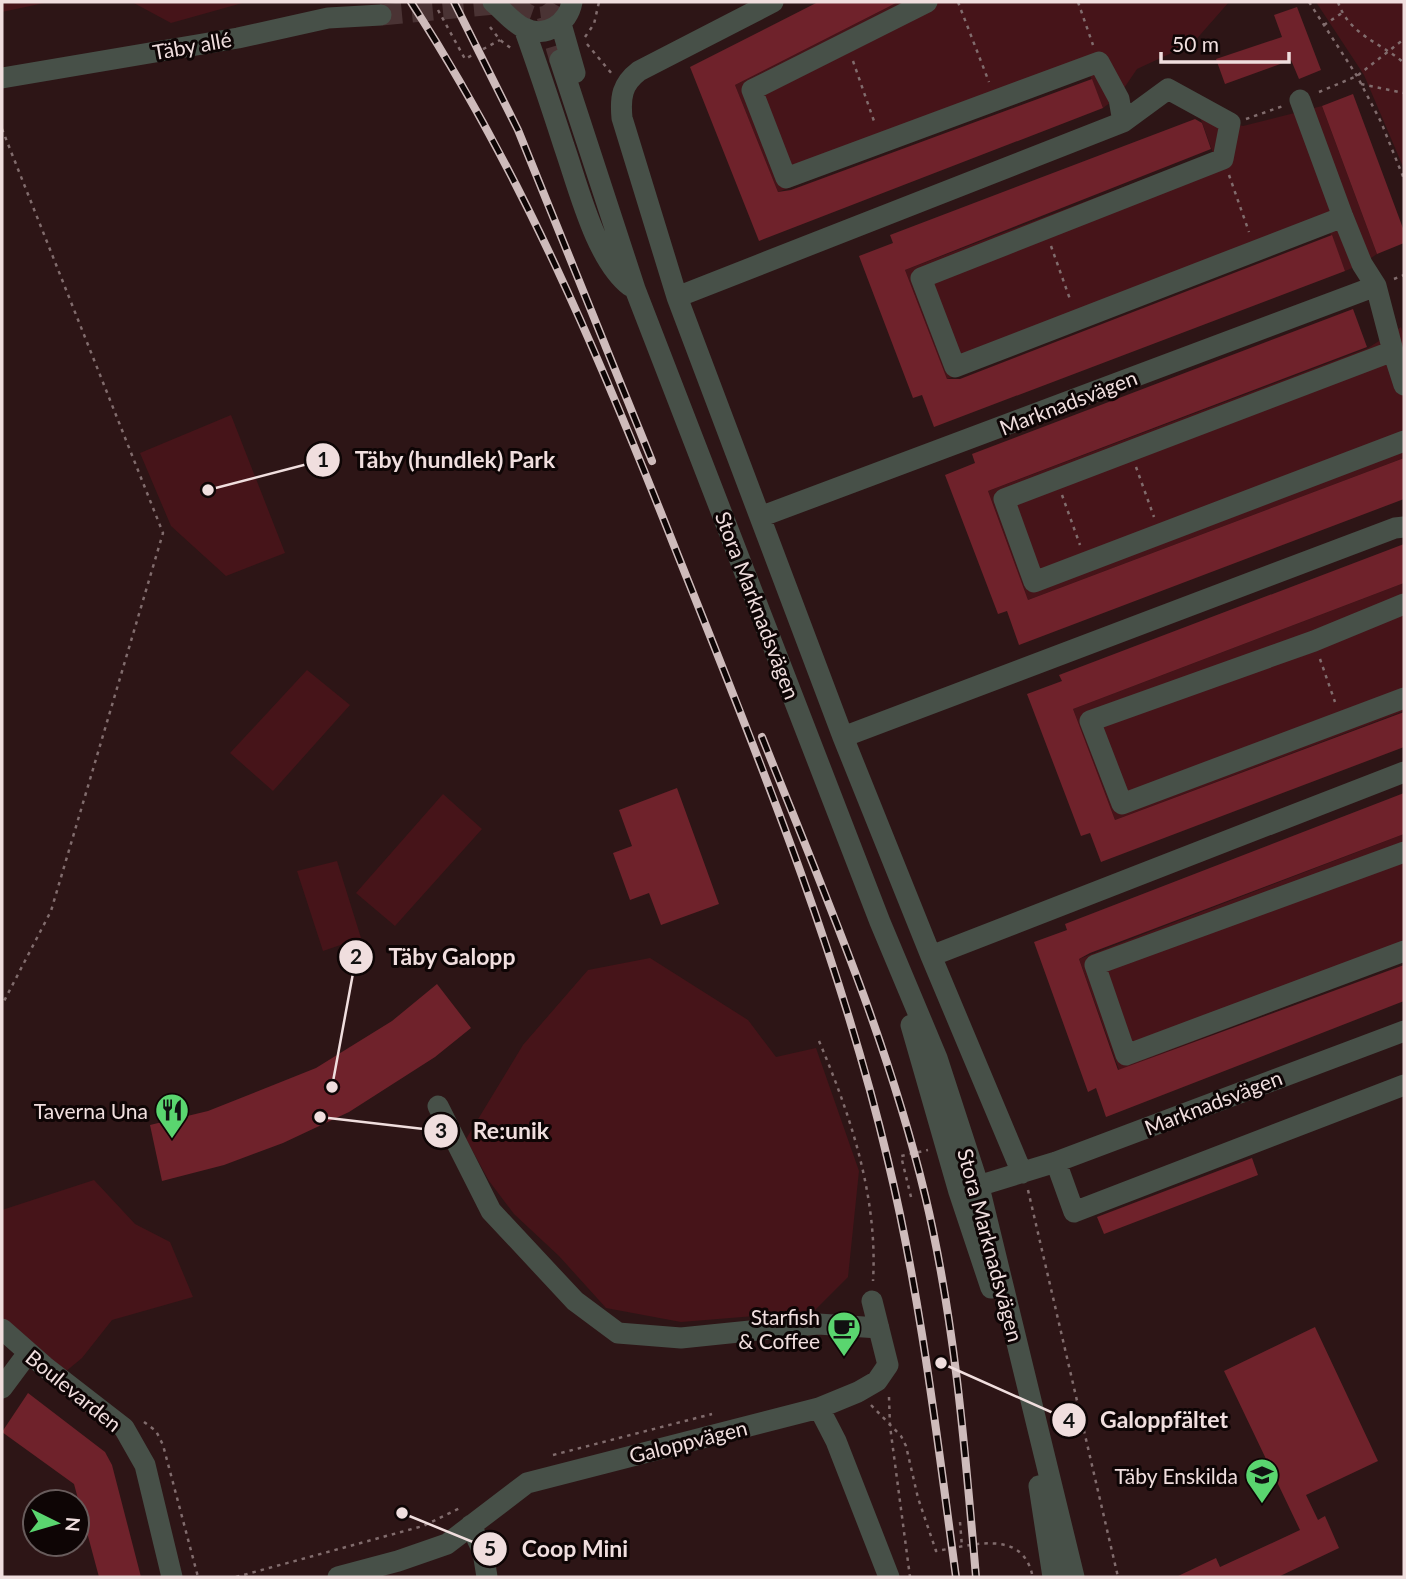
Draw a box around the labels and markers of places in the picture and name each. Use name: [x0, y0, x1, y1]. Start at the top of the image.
callout: Täby (hundlek) Park: [305, 438, 569, 482]
callout: Täby Galopp: [339, 935, 529, 979]
restaurant icon: Taverna Una: [153, 1091, 191, 1140]
place label: Taverna Una: [34, 1098, 148, 1123]
callout: Re:unik: [424, 1109, 563, 1153]
place label: Starfish & Coffee: [738, 1304, 820, 1353]
cafe icon: Starfish & Coffee: [825, 1309, 863, 1358]
callout: Galoppfältet: [1052, 1398, 1242, 1442]
school or university icon: Täby Enskilda: [1243, 1456, 1281, 1505]
place label: Täby Enskilda: [1114, 1463, 1238, 1488]
callout: Coop Mini: [473, 1527, 642, 1571]

